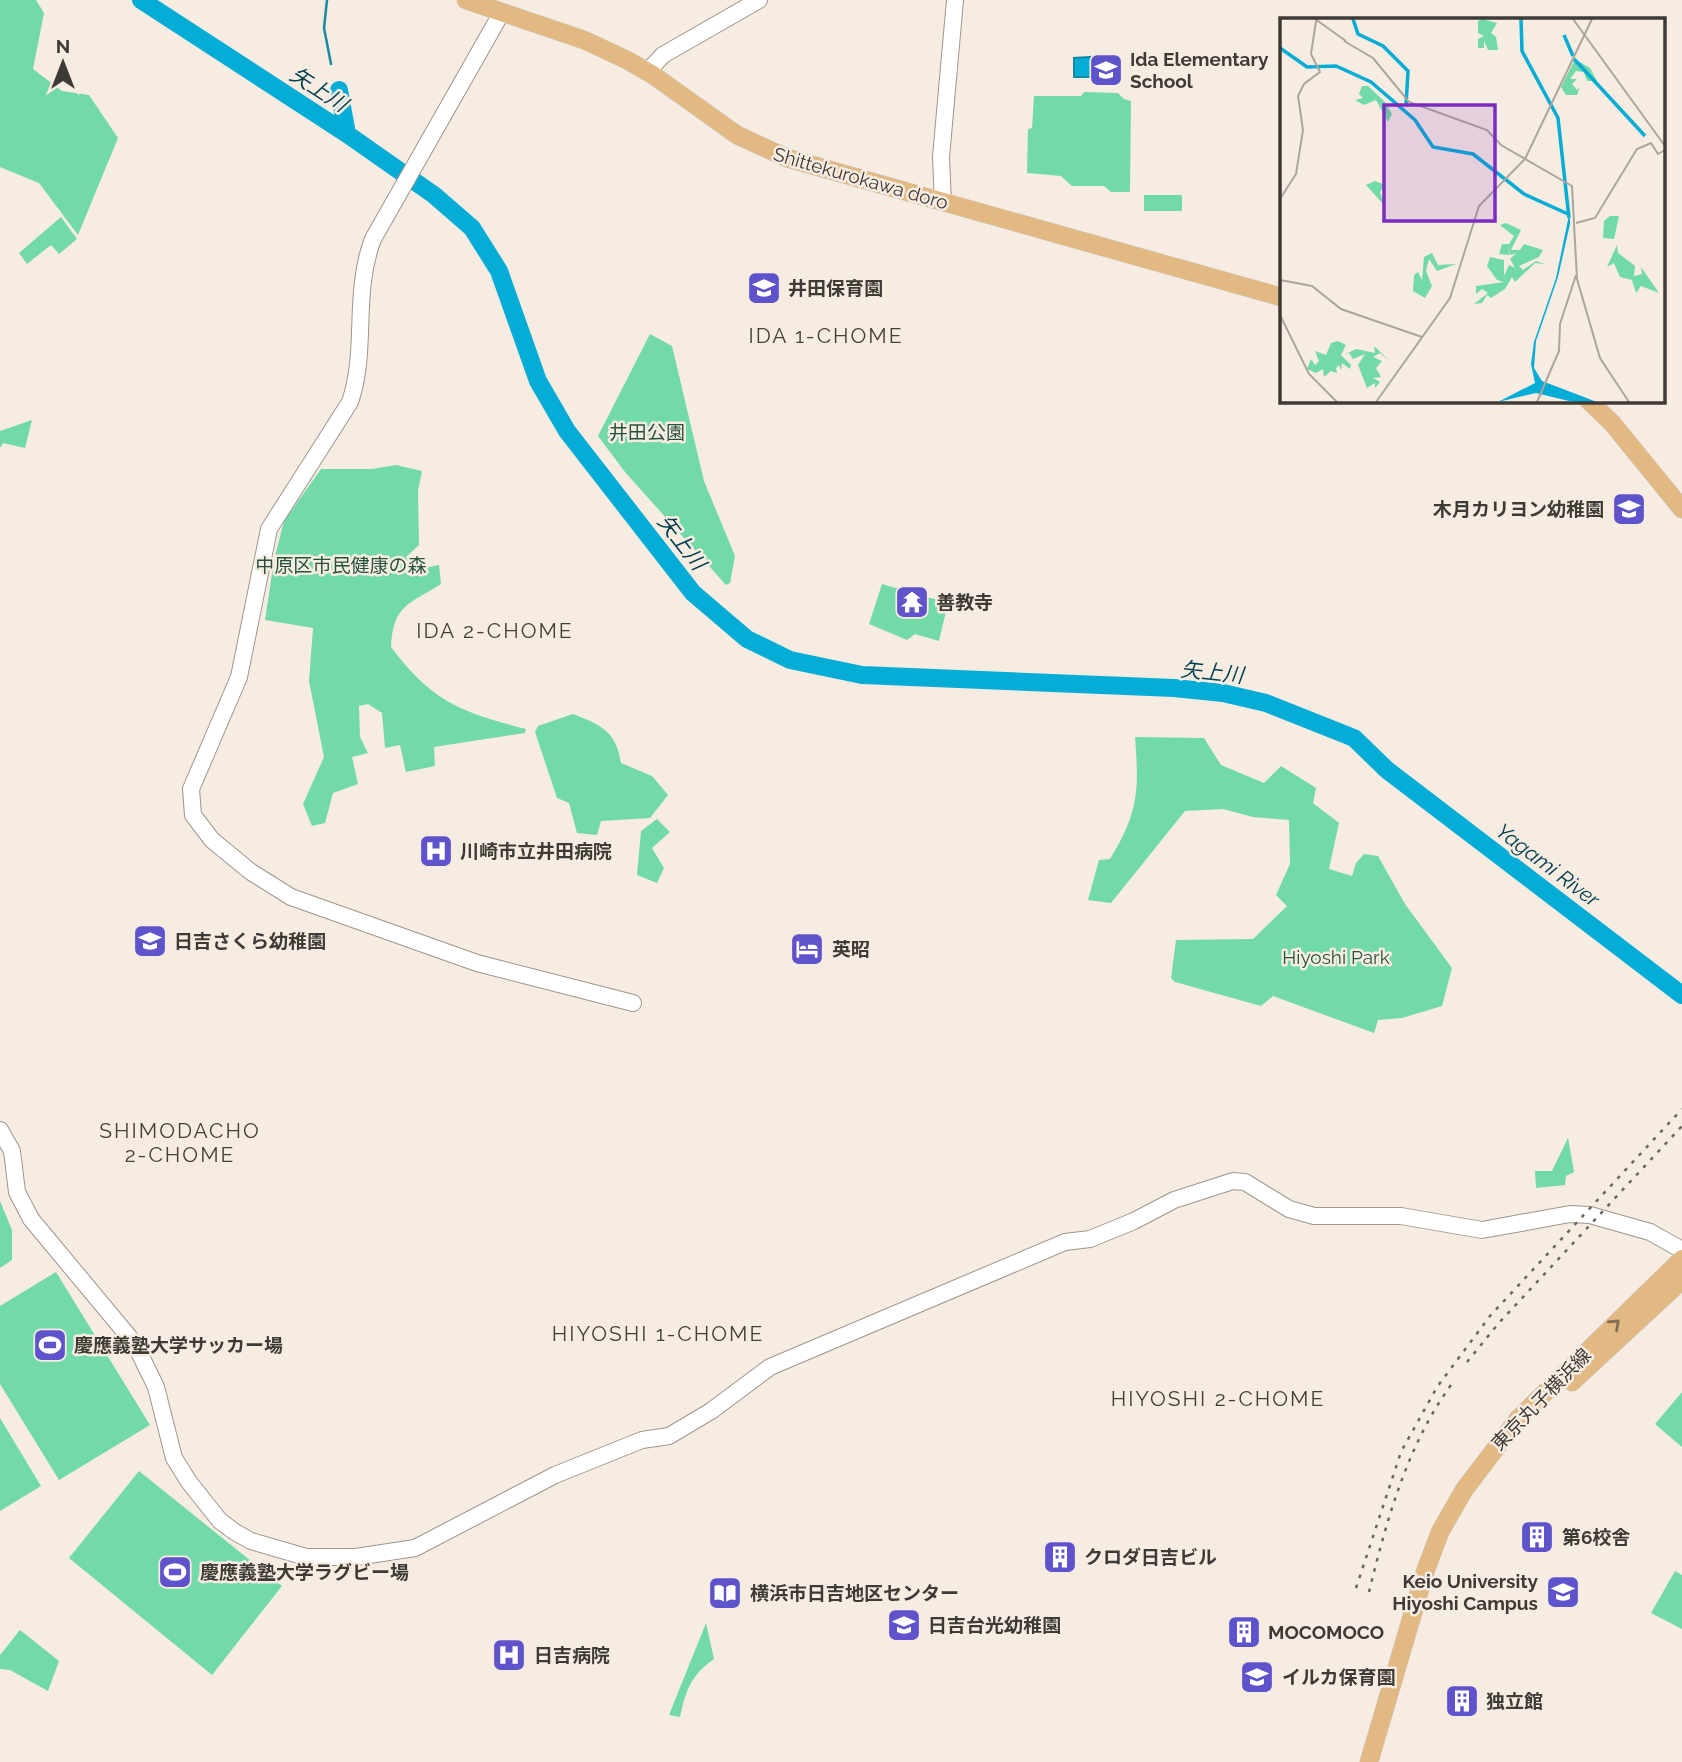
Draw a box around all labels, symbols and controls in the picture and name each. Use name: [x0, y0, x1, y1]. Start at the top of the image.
inset map: [1280, 18, 1664, 402]
north arrow: [28, 28, 98, 98]
text: N: [56, 35, 70, 57]
place label: Ida Elementary School: [1130, 48, 1269, 92]
school or university icon: Ida Elementary School: [1087, 51, 1125, 89]
water label: 矢上川: [286, 61, 354, 118]
street label: Shittekurokawa doro: [771, 143, 951, 213]
school or university icon: 井田保育園: [745, 269, 783, 307]
place label: 井田保育園: [788, 277, 883, 299]
district label: IDA 1-CHOME: [748, 323, 904, 348]
park label: 井田公園: [609, 421, 685, 443]
school or university icon: 木月カリヨン幼稚園: [1610, 490, 1648, 528]
place label: 木月カリヨン幼稚園: [1433, 498, 1604, 520]
water label: 矢上川: [653, 509, 712, 576]
park label: 中原区市民健康の森: [255, 554, 427, 576]
temple icon: 善教寺: [893, 583, 931, 621]
place label: 善教寺: [936, 591, 993, 613]
district label: IDA 2-CHOME: [416, 618, 574, 643]
water label: 矢上川: [1179, 656, 1247, 688]
water label: Yagami River: [1491, 818, 1605, 912]
hospital icon: 川崎市立井田病院: [417, 832, 455, 870]
place label: 川崎市立井田病院: [460, 840, 612, 862]
school or university icon: 日吉さくら幼稚園: [131, 922, 169, 960]
place label: 日吉さくら幼稚園: [174, 930, 326, 952]
hotel icon: 英昭: [788, 930, 826, 968]
place label: 英昭: [832, 938, 870, 960]
park label: Hiyoshi Park: [1282, 946, 1390, 968]
district label: SHIMODACHO 2-CHOME: [99, 1118, 261, 1167]
one-way arrow: [1606, 1320, 1619, 1332]
district label: HIYOSHI 1-CHOME: [552, 1321, 764, 1346]
sports icon: 慶應義塾大学サッカー場: [31, 1326, 69, 1364]
place label: 慶應義塾大学サッカー場: [74, 1334, 283, 1356]
street label: 東京丸子横浜線: [1487, 1344, 1595, 1454]
district label: HIYOSHI 2-CHOME: [1111, 1386, 1325, 1411]
building icon: 第6校舎: [1518, 1518, 1556, 1556]
place label: 第6校舎: [1562, 1526, 1631, 1548]
building icon: クロダ日吉ビル: [1041, 1538, 1079, 1576]
place label: クロダ日吉ビル: [1084, 1546, 1217, 1568]
sports icon: 慶應義塾大学ラグビー場: [156, 1553, 194, 1591]
place label: 慶應義塾大学ラグビー場: [200, 1561, 409, 1583]
place label: Keio University Hiyoshi Campus: [1392, 1570, 1539, 1614]
school or university icon: Keio University Hiyoshi Campus: [1544, 1573, 1582, 1611]
library icon: 横浜市日吉地区センター: [706, 1574, 744, 1612]
place label: 横浜市日吉地区センター: [750, 1582, 959, 1604]
school or university icon: 日吉台光幼稚園: [885, 1606, 923, 1644]
building icon: MOCOMOCO: [1225, 1613, 1263, 1651]
place label: 日吉台光幼稚園: [928, 1614, 1061, 1636]
place label: MOCOMOCO: [1268, 1621, 1384, 1643]
hospital icon: 日吉病院: [490, 1636, 528, 1674]
place label: 日吉病院: [534, 1644, 610, 1666]
school or university icon: イルカ保育園: [1238, 1658, 1276, 1696]
place label: イルカ保育園: [1282, 1666, 1395, 1688]
building icon: 独立館: [1443, 1682, 1481, 1720]
place label: 独立館: [1486, 1690, 1543, 1712]

